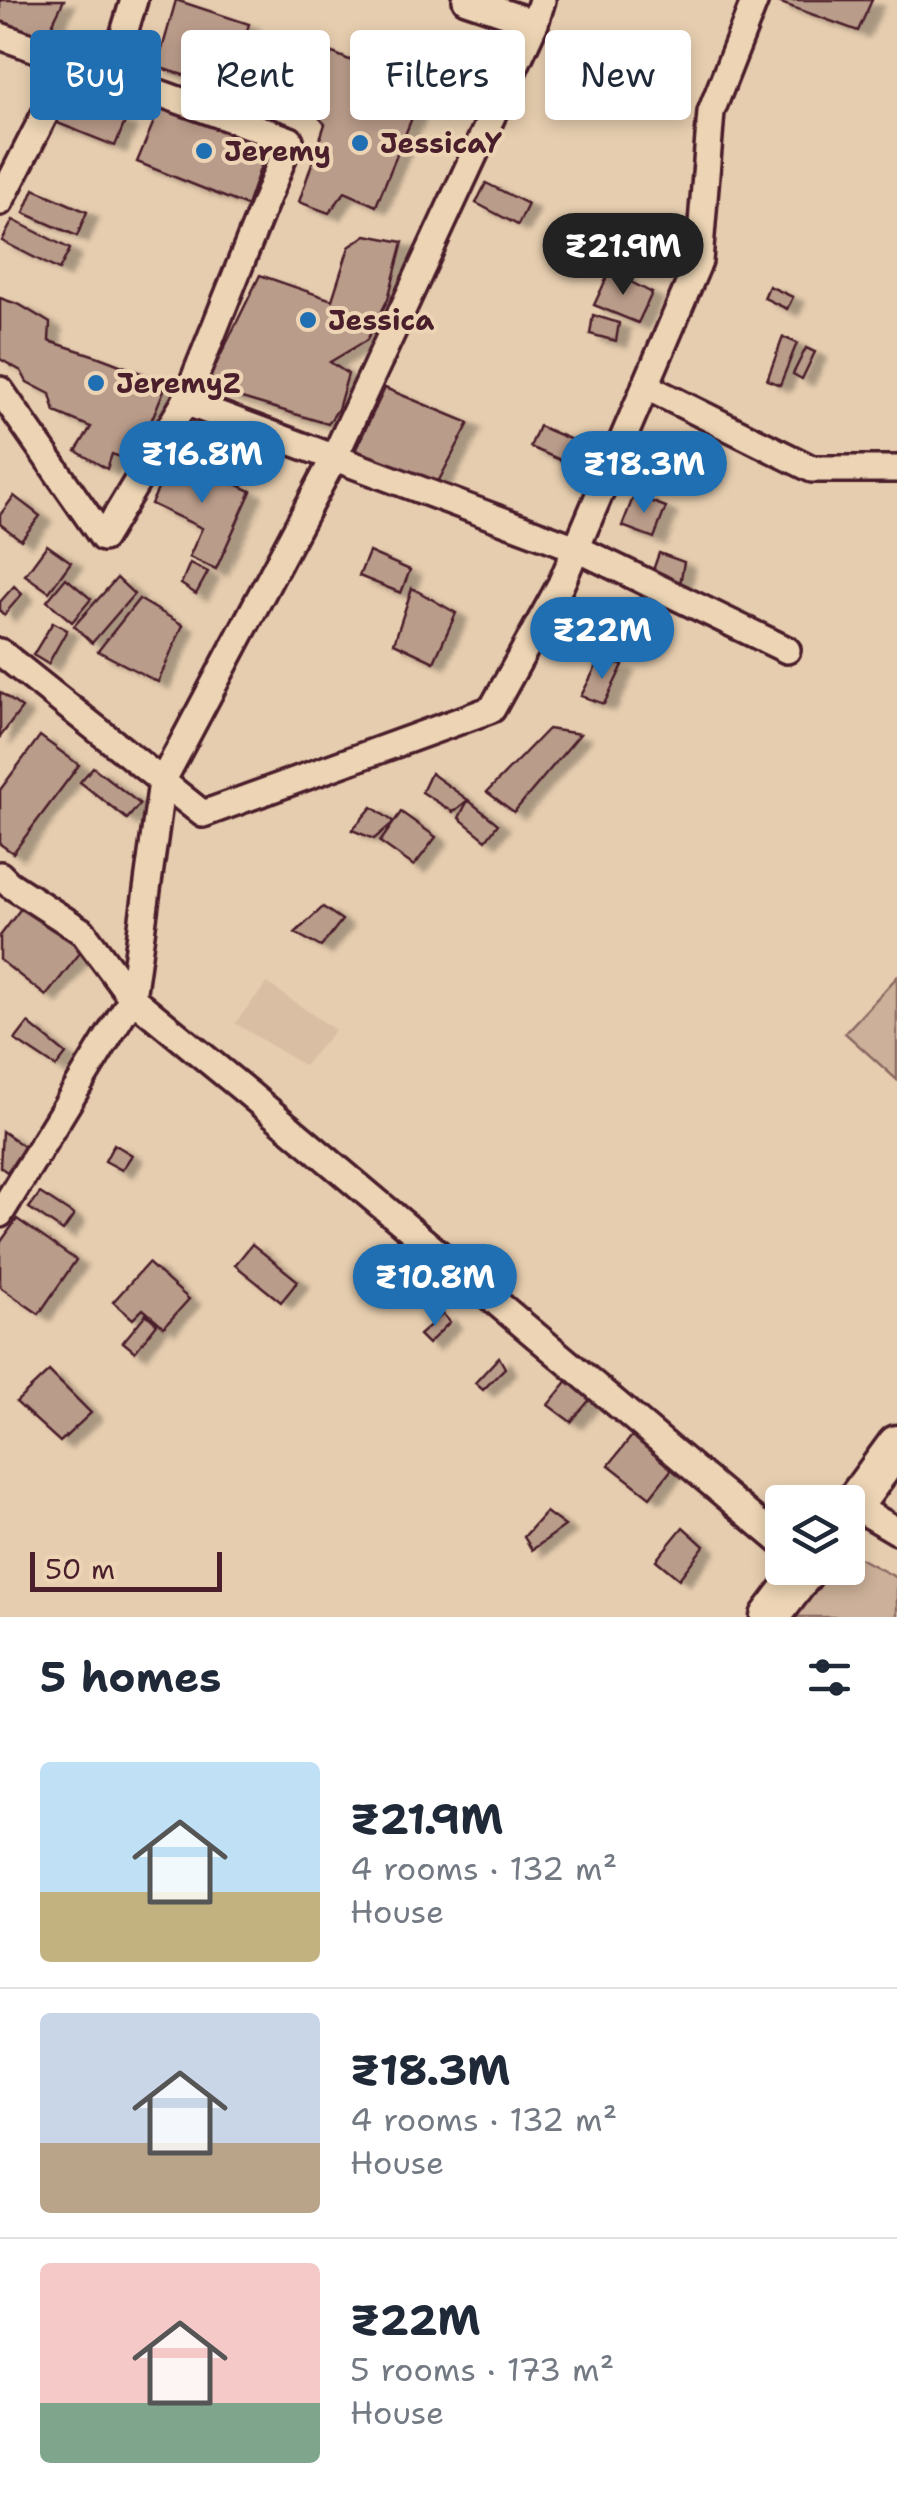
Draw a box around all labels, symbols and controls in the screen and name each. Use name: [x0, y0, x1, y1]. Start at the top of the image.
chip: Buy: [30, 30, 161, 120]
chip: Rent: [181, 30, 330, 120]
chip: Filters: [350, 30, 525, 120]
chip: New: [545, 30, 691, 120]
place label: JessicaY: [380, 124, 502, 162]
place label: Jeremy: [224, 132, 331, 170]
marker: JessicaY: [349, 132, 371, 154]
marker: Jeremy: [193, 140, 215, 162]
pin: ₹21.9M: [542, 213, 704, 298]
text: ₹21.9M: [565, 224, 681, 267]
place label: Jessica: [328, 301, 434, 339]
marker: Jessica: [297, 309, 319, 331]
place label: JeremyZ: [116, 364, 241, 402]
marker: JeremyZ: [85, 372, 107, 394]
pin: ₹16.8M: [121, 421, 283, 506]
pin: ₹18.3M: [563, 431, 725, 516]
text: ₹16.8M: [141, 432, 263, 475]
text: ₹18.3M: [583, 442, 705, 485]
pin: ₹22M: [543, 597, 661, 682]
text: ₹22M: [552, 608, 652, 651]
pin: ₹10.8M: [354, 1244, 516, 1329]
text: ₹10.8M: [375, 1255, 495, 1298]
map controls: [765, 1485, 865, 1585]
button: layers: [765, 1485, 865, 1585]
scale bar: [30, 1547, 222, 1592]
text: 50 m: [45, 1550, 115, 1588]
text: 5 homes: [40, 1649, 221, 1705]
icon: filters: [802, 1650, 857, 1705]
text: ₹21.9M: [350, 1791, 503, 1847]
icon: home: [120, 1802, 240, 1922]
text: 4 rooms · 132 m²: [350, 1847, 617, 1890]
text: House: [350, 1890, 444, 1933]
text: ₹18.3M: [350, 2042, 510, 2098]
icon: home: [120, 2053, 240, 2173]
text: 4 rooms · 132 m²: [350, 2098, 617, 2141]
text: House: [350, 2141, 444, 2184]
text: ₹22M: [350, 2292, 481, 2348]
icon: home: [120, 2303, 240, 2423]
text: 5 rooms · 173 m²: [350, 2348, 614, 2391]
text: House: [350, 2391, 444, 2434]

